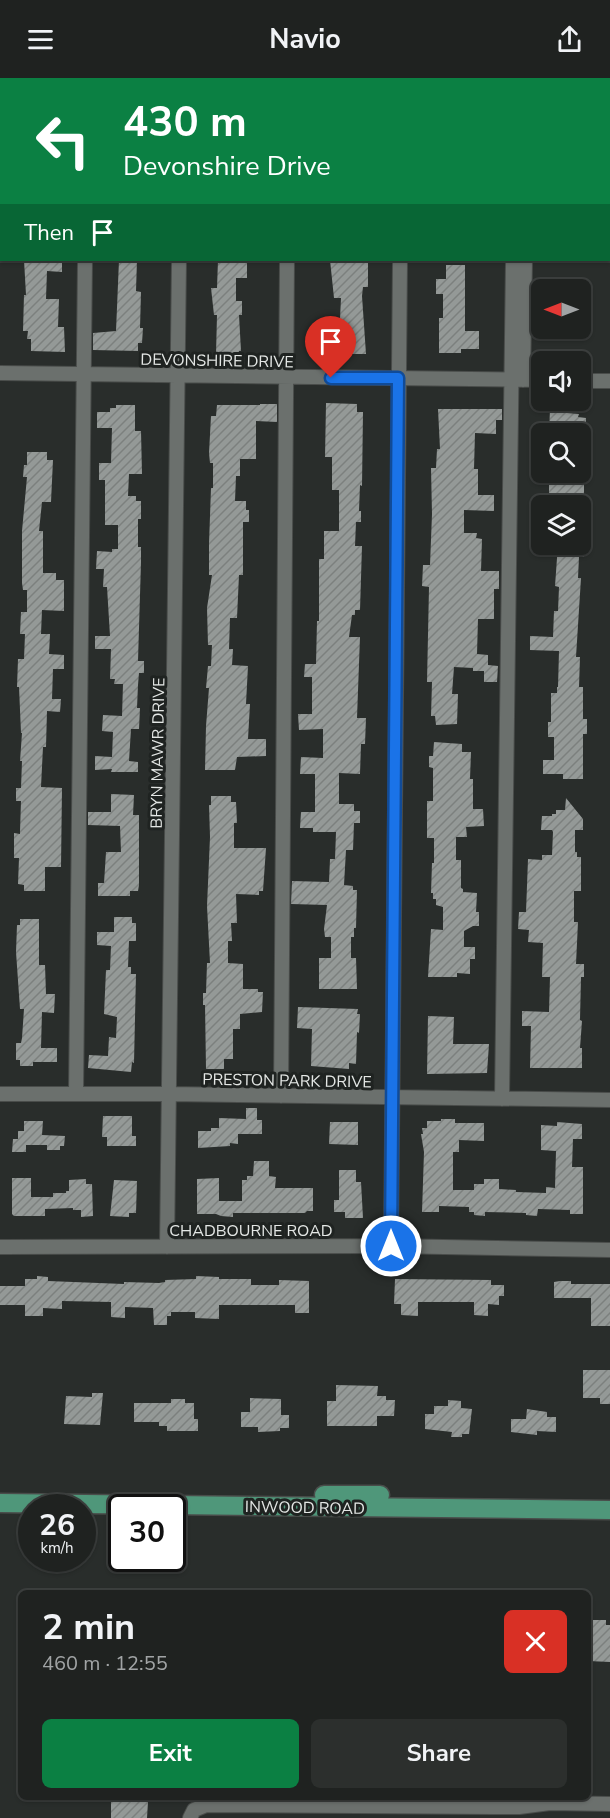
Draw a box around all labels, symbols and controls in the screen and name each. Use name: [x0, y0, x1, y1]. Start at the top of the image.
text: Navio: [269, 21, 341, 58]
icon: menu: [24, 23, 57, 56]
icon: share: [553, 23, 586, 56]
text: 430 m: [123, 94, 247, 151]
icon: left: [24, 102, 102, 180]
text: Devonshire Drive: [123, 148, 331, 185]
icon: arrive: [86, 216, 119, 249]
text: Then: [24, 218, 74, 248]
north arrow: [531, 279, 591, 339]
map controls: [531, 279, 591, 555]
pin: [305, 316, 356, 378]
icon: arrive: [314, 325, 347, 358]
street label: DEVONSHIRE DRIVE: [140, 349, 294, 373]
button: sound: [531, 351, 591, 411]
button: search: [531, 423, 591, 483]
button: layers: [531, 495, 591, 555]
street label: BRYN MAWR DRIVE: [146, 677, 170, 829]
street label: PRESTON PARK DRIVE: [202, 1069, 372, 1093]
position arrow: [359, 1214, 423, 1278]
street label: CHADBOURNE ROAD: [169, 1220, 333, 1242]
speed limit sign: 30: [108, 1494, 186, 1572]
street label: INWOOD ROAD: [245, 1496, 365, 1520]
text: 26: [39, 1505, 75, 1546]
text: km/h: [40, 1538, 74, 1558]
text: 2 min: [42, 1603, 135, 1652]
button: close: [504, 1610, 567, 1673]
text: 460 m · 12:55: [42, 1650, 168, 1677]
button: Exit: [42, 1719, 299, 1788]
button: Share: [311, 1719, 567, 1788]

